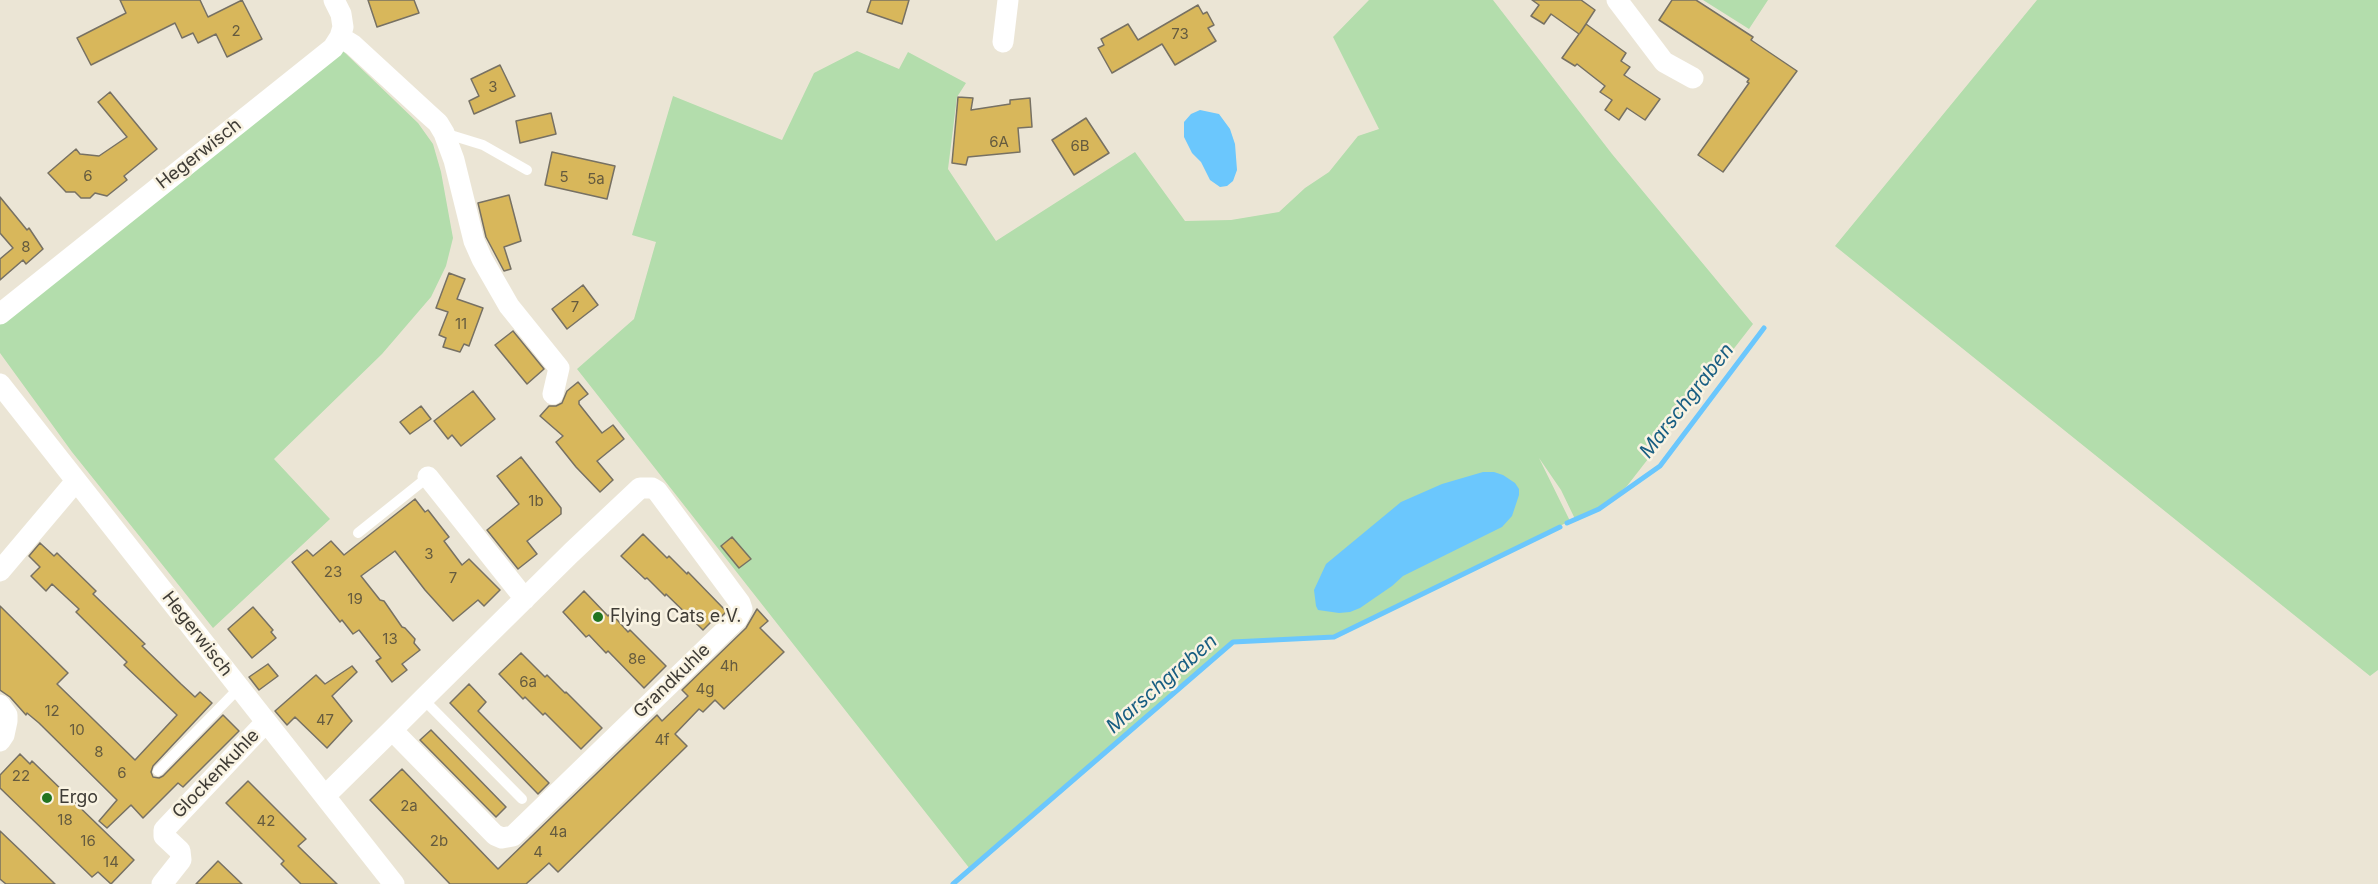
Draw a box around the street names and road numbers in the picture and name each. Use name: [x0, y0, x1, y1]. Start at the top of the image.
street label: Hegerwisch: [152, 114, 246, 194]
street label: Hegerwisch: [157, 587, 237, 681]
street label: Grandkuhle: [629, 639, 715, 723]
street label: Glockenkuhle: [168, 725, 264, 823]

